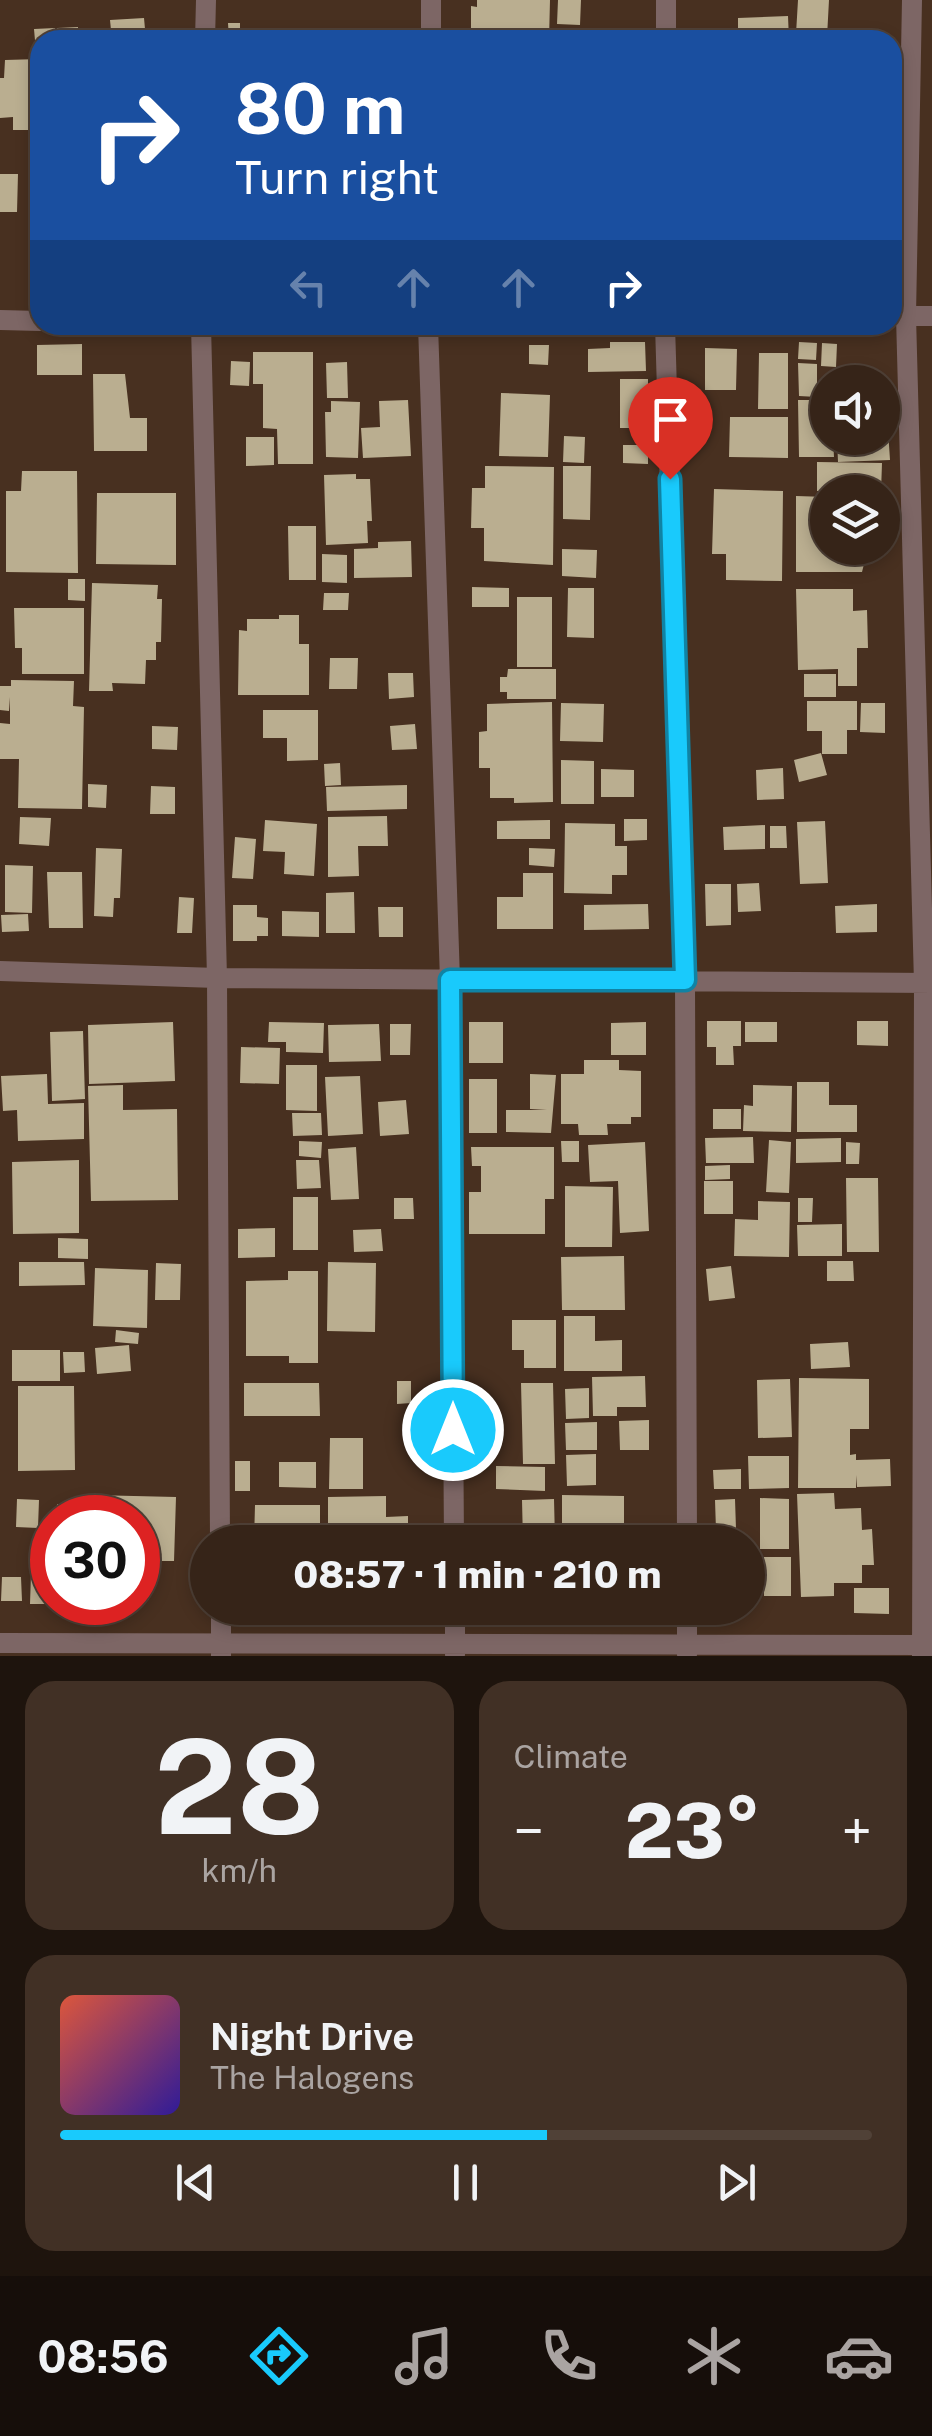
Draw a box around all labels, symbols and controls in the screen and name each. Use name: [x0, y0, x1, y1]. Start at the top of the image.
text: 80 m: [235, 67, 405, 150]
icon: right: [70, 70, 200, 200]
text: Turn right: [235, 151, 439, 204]
icon: left: [281, 260, 336, 315]
icon: ahead: [386, 260, 441, 315]
icon: ahead: [491, 260, 546, 315]
icon: right: [596, 260, 651, 315]
map controls: [810, 365, 900, 565]
button: sound: [810, 365, 900, 455]
pin: [628, 377, 713, 480]
icon: arrive: [643, 392, 698, 447]
button: layers: [810, 475, 900, 565]
position arrow: [401, 1378, 505, 1482]
speed limit sign: 30: [30, 1495, 160, 1625]
text: 08:57 · 1 min · 210 m: [293, 1552, 662, 1597]
text: 28: [154, 1711, 324, 1863]
text: Climate: [514, 1738, 628, 1775]
text: 23°: [625, 1787, 761, 1875]
text: −: [514, 1799, 544, 1863]
text: +: [842, 1799, 872, 1863]
text: km/h: [202, 1852, 277, 1889]
text: Night Drive: [210, 2014, 414, 2059]
text: The Halogens: [210, 2059, 414, 2096]
icon: previous: [168, 2155, 223, 2210]
icon: pause: [438, 2155, 493, 2210]
icon: next: [709, 2155, 764, 2210]
icon: directions: [244, 2321, 314, 2391]
icon: music: [389, 2321, 459, 2391]
icon: phone: [534, 2321, 604, 2391]
icon: climate: [679, 2321, 749, 2391]
icon: car: [824, 2321, 894, 2391]
text: 08:56: [38, 2330, 169, 2383]

